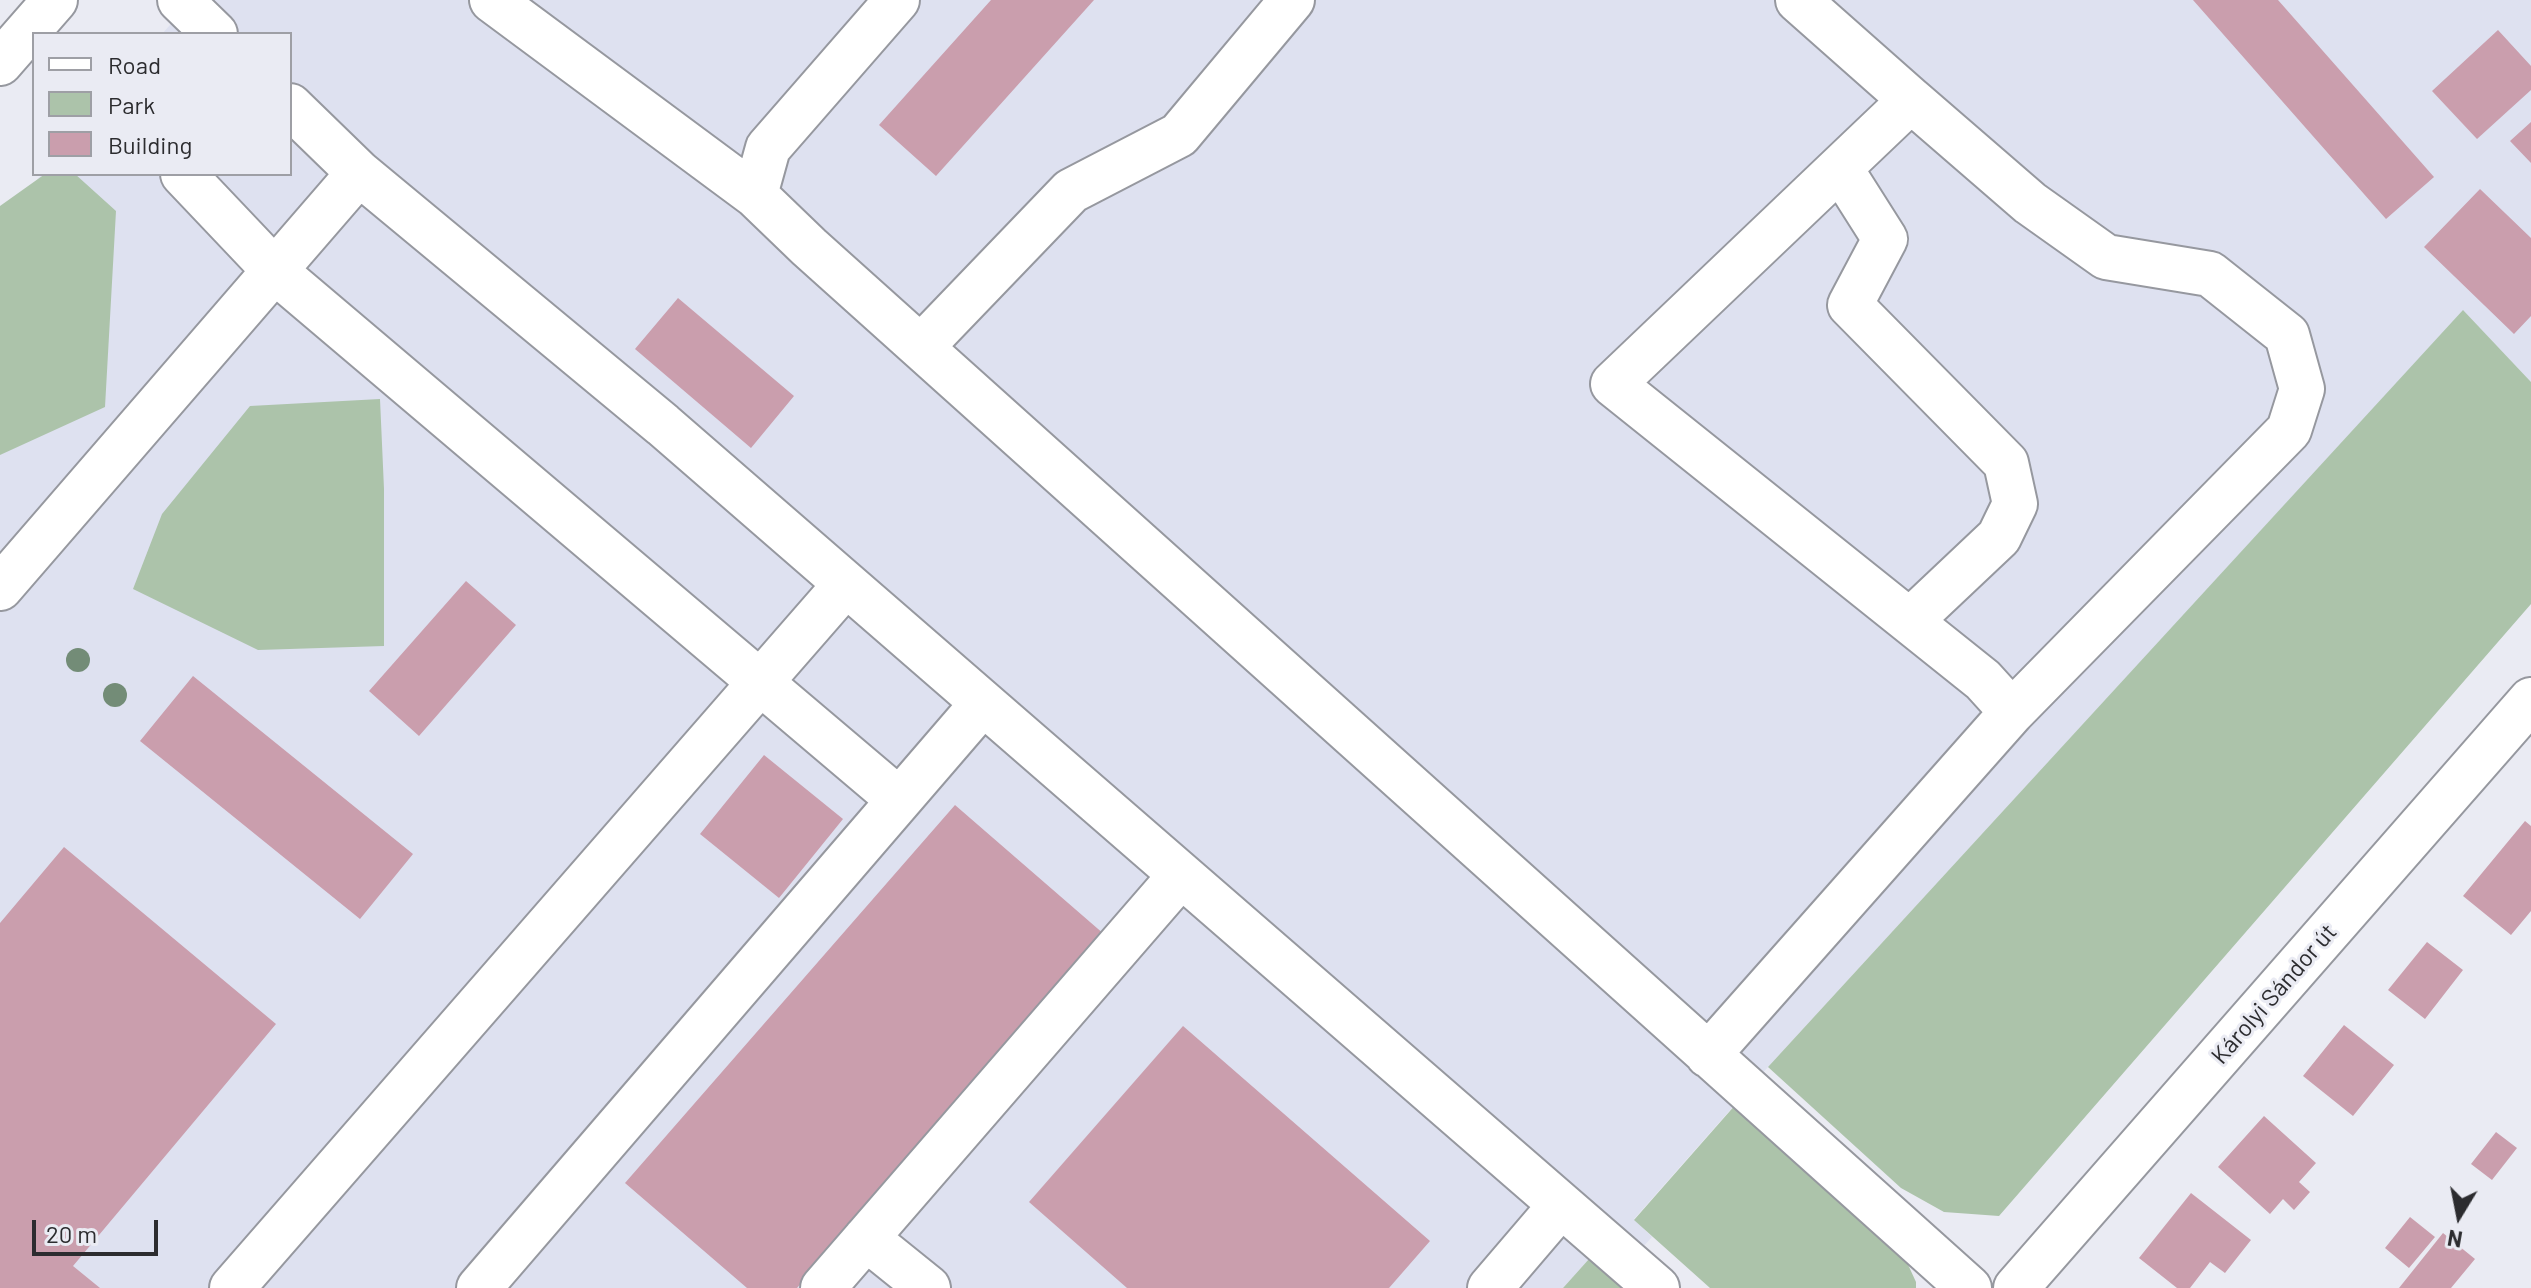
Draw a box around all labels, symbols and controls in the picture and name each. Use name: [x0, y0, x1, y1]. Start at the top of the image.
legend: [32, 32, 292, 176]
text: Road: [108, 50, 161, 79]
text: Park: [108, 90, 155, 119]
text: Building: [108, 130, 192, 159]
street label: Károlyi Sándor út: [2205, 918, 2343, 1070]
north arrow: [2419, 1176, 2499, 1256]
scale bar: [36, 1204, 162, 1254]
text: 20 m: [46, 1219, 97, 1248]
text: N: [2445, 1226, 2464, 1254]

